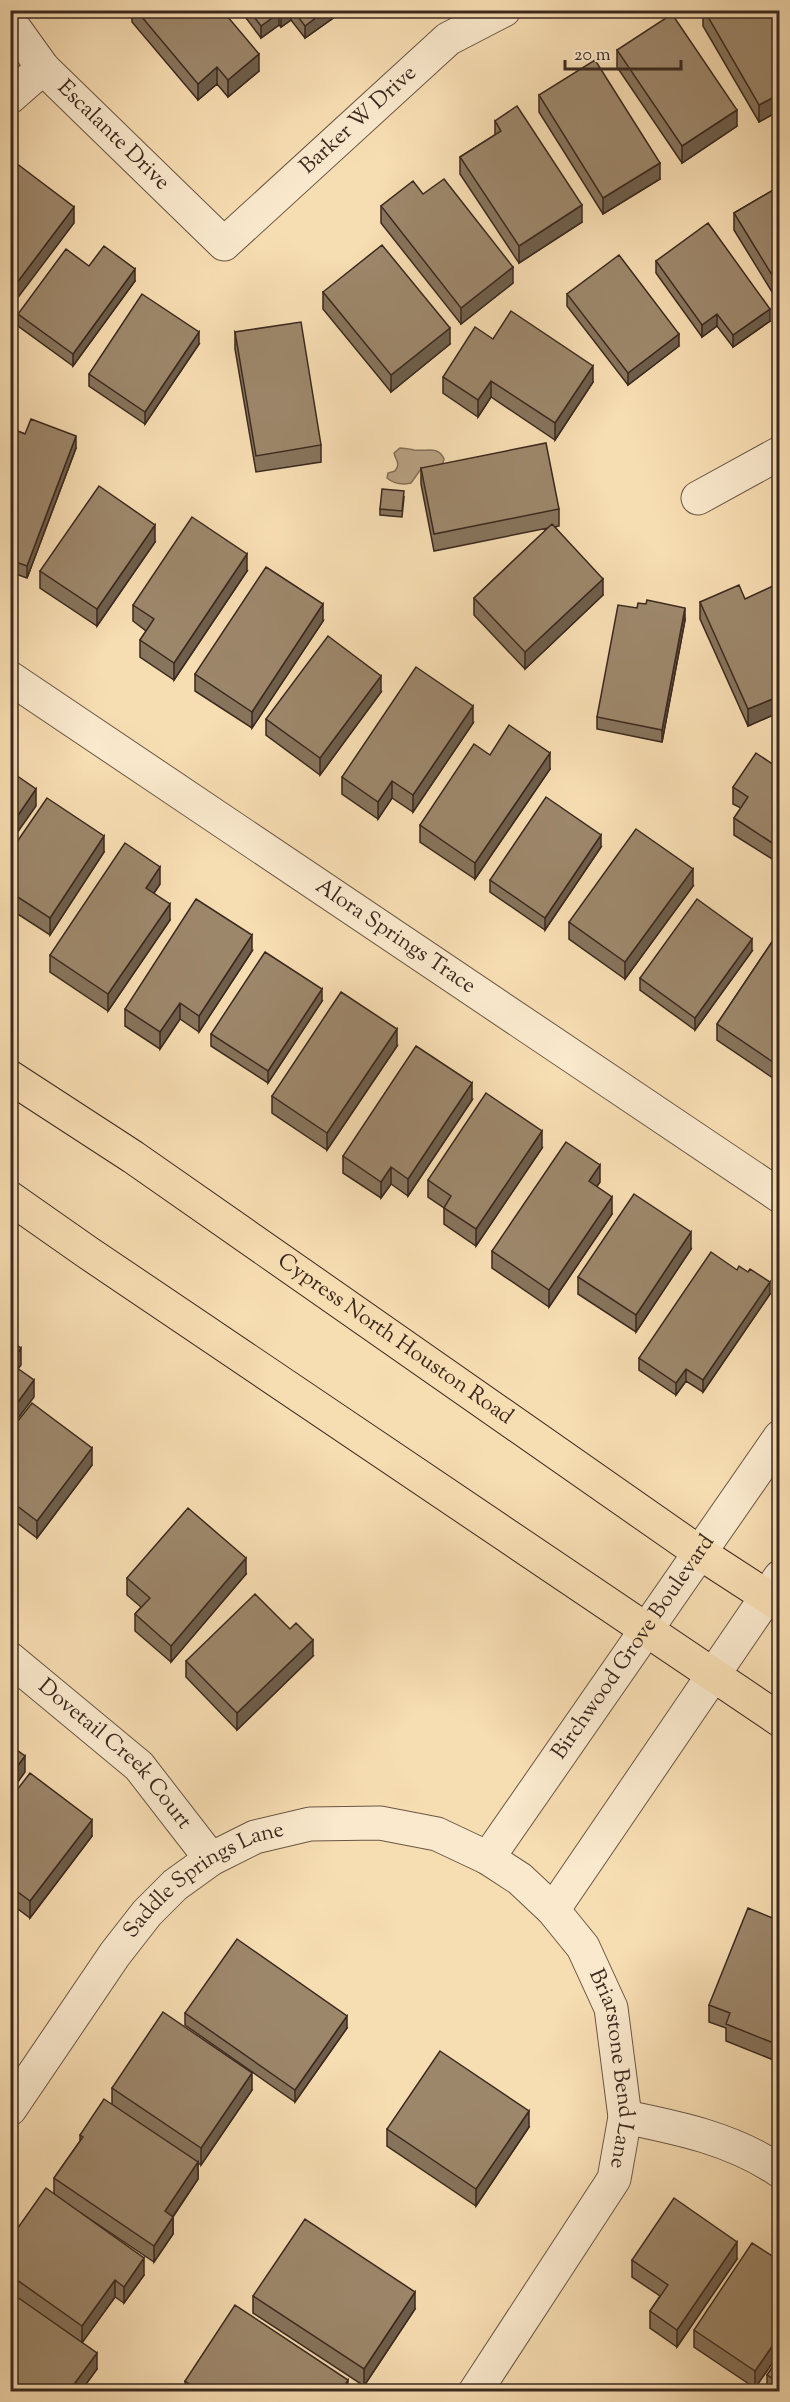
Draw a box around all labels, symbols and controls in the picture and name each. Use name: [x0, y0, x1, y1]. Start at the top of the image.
scale bar: [565, 33, 680, 71]
text: 20 m: [574, 43, 611, 69]
street label: Barker W Drive: [293, 58, 425, 183]
street label: Escalante Drive: [49, 73, 177, 198]
street label: Alora Springs Trace: [308, 871, 482, 1003]
street label: Cypress North Houston Road: [270, 1246, 519, 1434]
street label: Birchwood Grove Boulevard: [544, 1528, 723, 1767]
street label: Dovetail Creek Court: [30, 1672, 199, 1837]
street label: Saddle Springs Lane: [116, 1815, 287, 1946]
street label: Briarstone Bend Lane: [579, 1964, 641, 2171]

